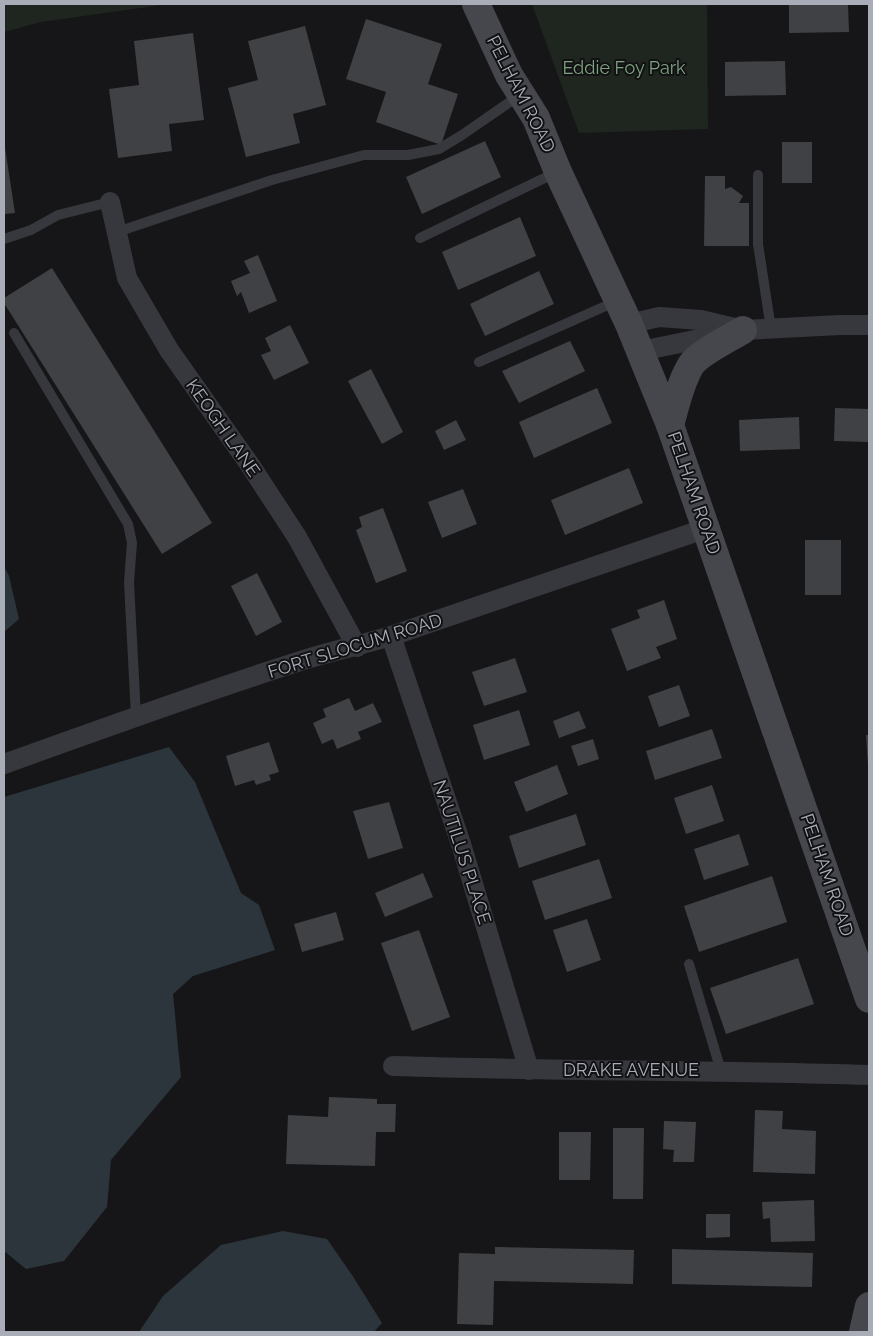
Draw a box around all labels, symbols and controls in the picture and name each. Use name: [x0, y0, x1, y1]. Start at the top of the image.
street label: PELHAM ROAD: [483, 32, 560, 156]
park label: Eddie Foy Park: [562, 57, 686, 78]
street label: KEOGH LANE: [182, 375, 265, 480]
street label: PELHAM ROAD: [664, 429, 725, 557]
street label: FORT SLOCUM ROAD: [265, 609, 445, 682]
street label: NAUTILUS PLACE: [429, 777, 496, 927]
street label: PELHAM ROAD: [797, 811, 858, 939]
street label: DRAKE AVENUE: [563, 1059, 699, 1080]

